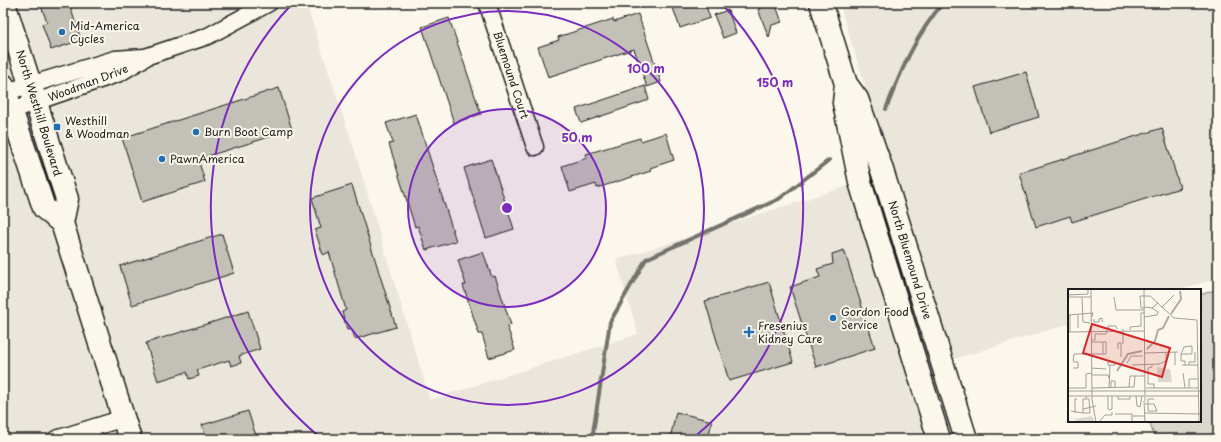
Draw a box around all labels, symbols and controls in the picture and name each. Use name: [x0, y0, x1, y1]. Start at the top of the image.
place label: Mid-America Cycles: [70, 17, 140, 47]
marker: Mid-America Cycles: [57, 27, 67, 37]
street label: Bluemound Court: [489, 29, 534, 122]
street label: North Westhill Boulevard: [12, 48, 67, 178]
street label: Woodman Drive: [45, 59, 130, 106]
text: 100 m: [627, 59, 665, 77]
text: 150 m: [757, 73, 793, 91]
place label: Westhill & Woodman: [65, 112, 129, 142]
marker: Westhill & Woodman: [52, 122, 62, 132]
place label: Burn Boot Camp: [204, 123, 293, 140]
marker: Burn Boot Camp: [191, 127, 201, 137]
text: 50 m: [561, 128, 593, 146]
place label: PawnAmerica: [170, 150, 245, 167]
marker: PawnAmerica: [157, 154, 167, 164]
street label: North Bluemound Drive: [884, 198, 937, 321]
centre of rings: [500, 201, 514, 215]
inset map: [1068, 289, 1201, 422]
place label: Gordon Food Service: [841, 303, 909, 333]
marker: Gordon Food Service: [828, 313, 838, 323]
place label: Fresenius Kidney Care: [758, 317, 823, 347]
marker: Fresenius Kidney Care: [743, 326, 755, 338]

